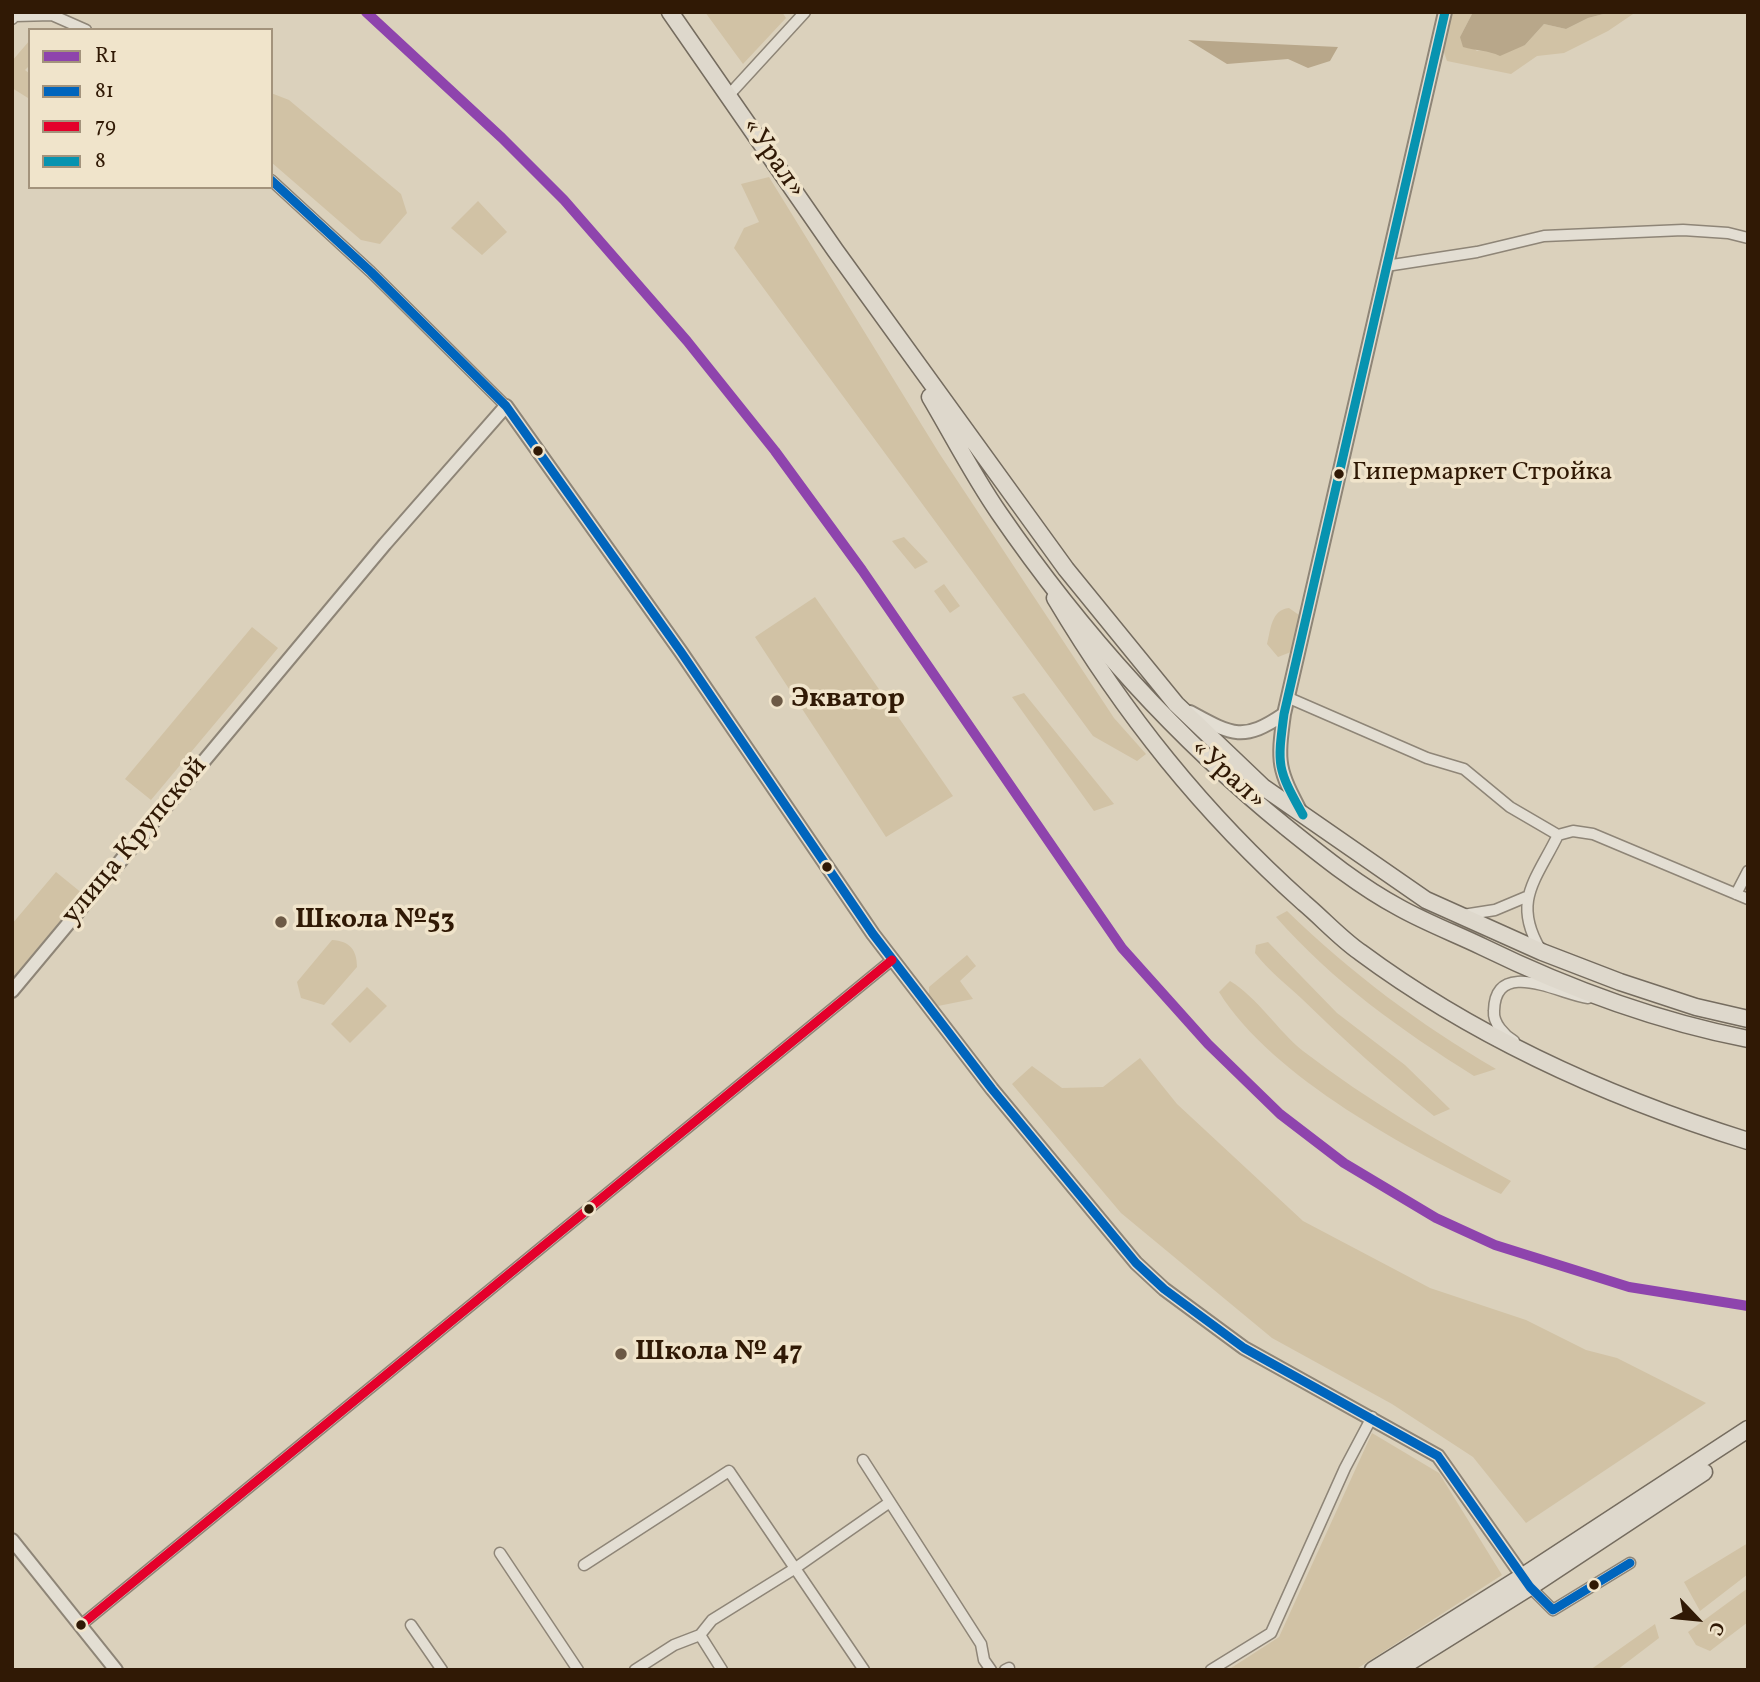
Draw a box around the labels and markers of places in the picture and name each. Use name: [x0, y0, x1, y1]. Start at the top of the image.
unlabelled marker: [531, 444, 545, 458]
place label: Гипермаркет Стройка: [1352, 458, 1613, 490]
marker: Гипермаркет Стройка: [1332, 467, 1346, 481]
place label: Экватор: [791, 684, 905, 718]
marker: Экватор: [769, 693, 785, 709]
unlabelled marker: [820, 860, 834, 874]
place label: Школа №53: [295, 905, 455, 939]
marker: Школа №53: [273, 914, 289, 930]
unlabelled marker: [582, 1202, 596, 1216]
place label: Школа № 47: [635, 1337, 803, 1371]
marker: Школа № 47: [613, 1346, 629, 1362]
unlabelled marker: [1587, 1578, 1601, 1592]
unlabelled marker: [74, 1618, 88, 1632]

